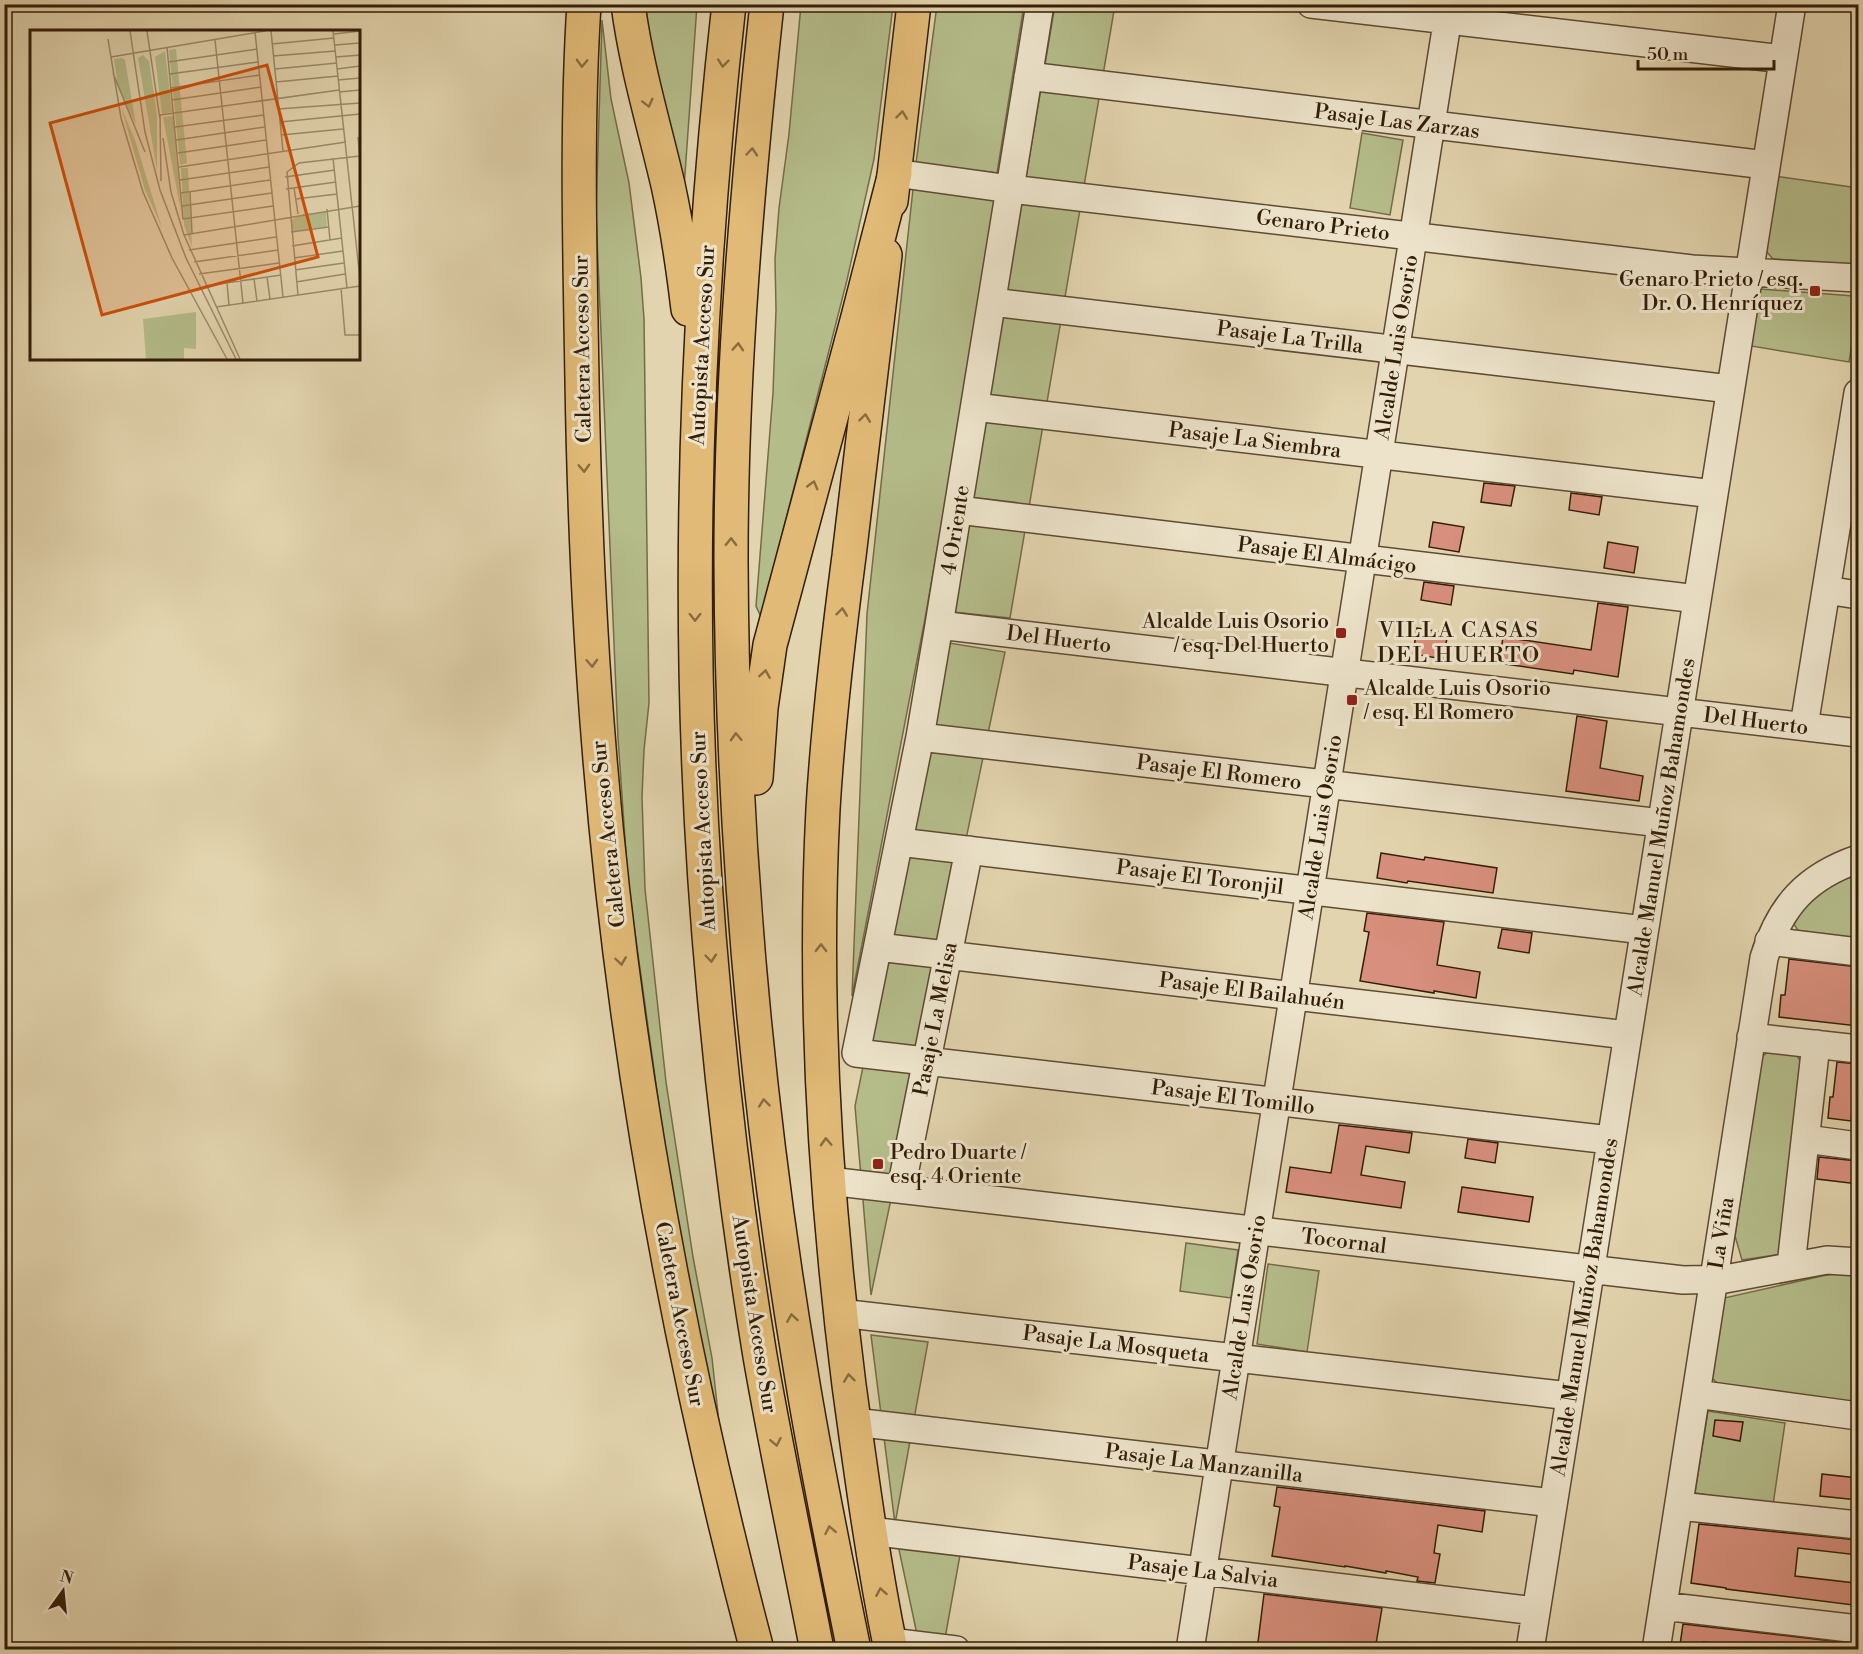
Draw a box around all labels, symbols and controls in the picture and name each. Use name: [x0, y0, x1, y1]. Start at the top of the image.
inset map: [30, 30, 360, 360]
scale bar: [1638, 33, 1774, 71]
text: 50 m: [1647, 43, 1689, 66]
one-way arrow: [575, 58, 588, 67]
one-way arrow: [717, 58, 730, 67]
one-way arrow: [640, 98, 653, 108]
street label: Pasaje Las Zarzas: [1313, 99, 1481, 145]
one-way arrow: [895, 110, 907, 119]
one-way arrow: [746, 148, 759, 157]
street label: Genaro Prieto: [1255, 205, 1391, 247]
street label: Autopista Acceso Sur: [685, 244, 721, 447]
street label: Alcalde Luis Osorio: [1369, 253, 1424, 442]
street label: Caletera Acceso Sur: [568, 255, 598, 443]
place label: Genaro Prieto / esq. Dr. O. Henríquez: [1619, 267, 1803, 317]
marker: Genaro Prieto / esq. Dr. O. Henríquez: [1808, 284, 1822, 298]
street label: Pasaje La Trilla: [1215, 316, 1365, 360]
one-way arrow: [731, 342, 744, 351]
one-way arrow: [858, 414, 871, 423]
street label: Pasaje La Siembra: [1167, 417, 1343, 465]
one-way arrow: [578, 463, 591, 472]
one-way arrow: [805, 480, 818, 490]
street label: 4 Oriente: [936, 483, 976, 577]
street label: Pasaje El Almácigo: [1236, 532, 1418, 580]
one-way arrow: [725, 537, 737, 546]
one-way arrow: [835, 607, 848, 616]
place label: Alcalde Luis Osorio / esq. Del Huerto: [1141, 609, 1329, 659]
one-way arrow: [689, 612, 701, 621]
district label: VILLA CASAS DEL HUERTO: [1377, 617, 1541, 669]
street label: Del Huerto: [1005, 621, 1113, 659]
marker: Alcalde Luis Osorio / esq. Del Huerto: [1334, 626, 1348, 640]
street label: Alcalde Manuel Muñoz Bahamondes: [1622, 656, 1702, 999]
one-way arrow: [586, 658, 599, 667]
one-way arrow: [759, 669, 771, 678]
place label: Alcalde Luis Osorio / esq. El Romero: [1363, 676, 1551, 726]
marker: Alcalde Luis Osorio / esq. El Romero: [1345, 693, 1359, 707]
street label: Del Huerto: [1702, 703, 1810, 741]
street label: Autopista Acceso Sur: [686, 730, 722, 933]
one-way arrow: [729, 732, 742, 741]
street label: Alcalde Luis Osorio: [1293, 733, 1348, 922]
street label: Caletera Acceso Sur: [586, 739, 632, 929]
street label: Pasaje El Romero: [1135, 750, 1303, 796]
street label: Pasaje El Toronjil: [1115, 855, 1285, 901]
street label: Pasaje La Melisa: [908, 940, 964, 1098]
one-way arrow: [815, 943, 827, 952]
one-way arrow: [704, 954, 717, 963]
one-way arrow: [615, 957, 627, 966]
street label: Pasaje El Bailahuén: [1157, 968, 1347, 1016]
street label: Pasaje El Tomillo: [1150, 1075, 1316, 1121]
one-way arrow: [758, 1098, 770, 1107]
street label: Alcalde Manuel Muñoz Bahamondes: [1545, 1136, 1625, 1479]
one-way arrow: [820, 1138, 833, 1147]
place label: Pedro Duarte / esq. 4 Oriente: [890, 1140, 1027, 1190]
marker: Pedro Duarte / esq. 4 Oriente: [871, 1157, 885, 1171]
street label: La Viña: [1703, 1195, 1741, 1271]
street label: Autopista Acceso Sur: [725, 1212, 783, 1415]
street label: Alcalde Luis Osorio: [1217, 1213, 1272, 1402]
street label: Caletera Acceso Sur: [648, 1220, 710, 1409]
street label: Tocornal: [1300, 1224, 1388, 1260]
one-way arrow: [787, 1313, 799, 1322]
street label: Pasaje La Mosqueta: [1021, 1321, 1211, 1369]
one-way arrow: [843, 1374, 855, 1383]
one-way arrow: [769, 1437, 782, 1447]
street label: Pasaje La Manzanilla: [1103, 1439, 1305, 1489]
one-way arrow: [824, 1526, 837, 1536]
street label: Pasaje La Salvia: [1126, 1550, 1280, 1594]
north arrow: [33, 1561, 93, 1621]
text: N: [58, 1566, 76, 1589]
one-way arrow: [875, 1587, 888, 1597]

